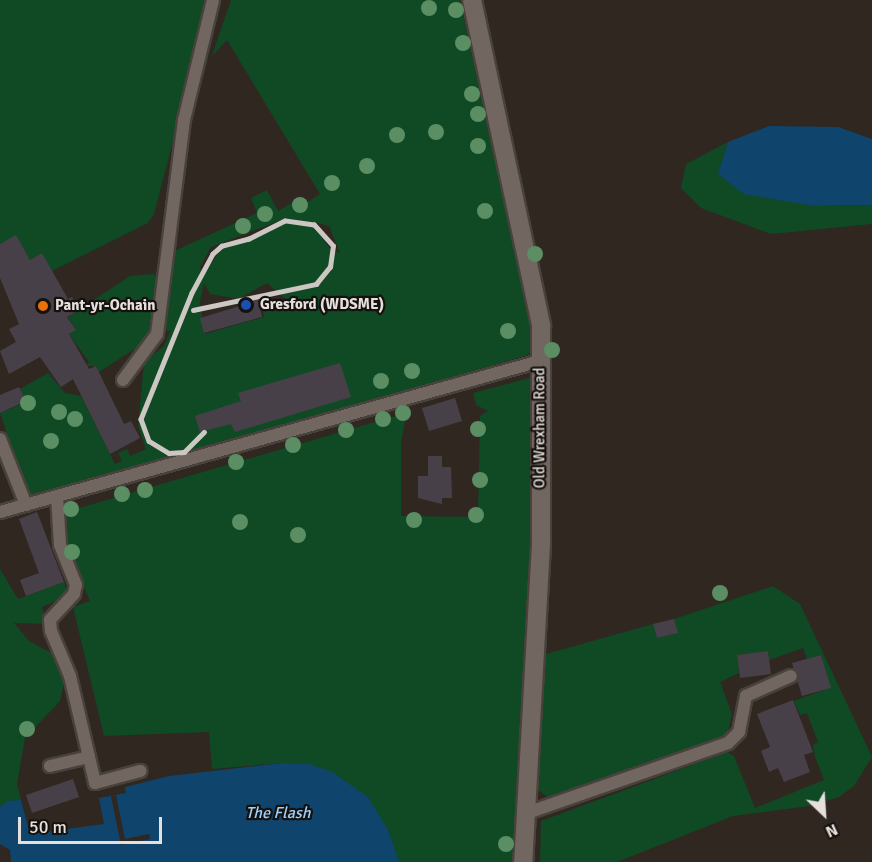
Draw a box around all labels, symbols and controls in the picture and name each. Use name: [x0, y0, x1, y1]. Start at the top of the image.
marker: Gresford (WDSME): [237, 296, 255, 314]
place label: Gresford (WDSME): [260, 296, 384, 314]
place label: Pant-yr-Ochain: [55, 297, 155, 315]
marker: Pant-yr-Ochain: [36, 299, 50, 313]
street label: Old Wrexham Road: [531, 368, 549, 488]
north arrow: [794, 784, 854, 844]
water label: The Flash: [245, 803, 311, 823]
scale bar: [21, 805, 165, 843]
text: 50 m: [29, 816, 67, 838]
text: N: [822, 819, 841, 842]

